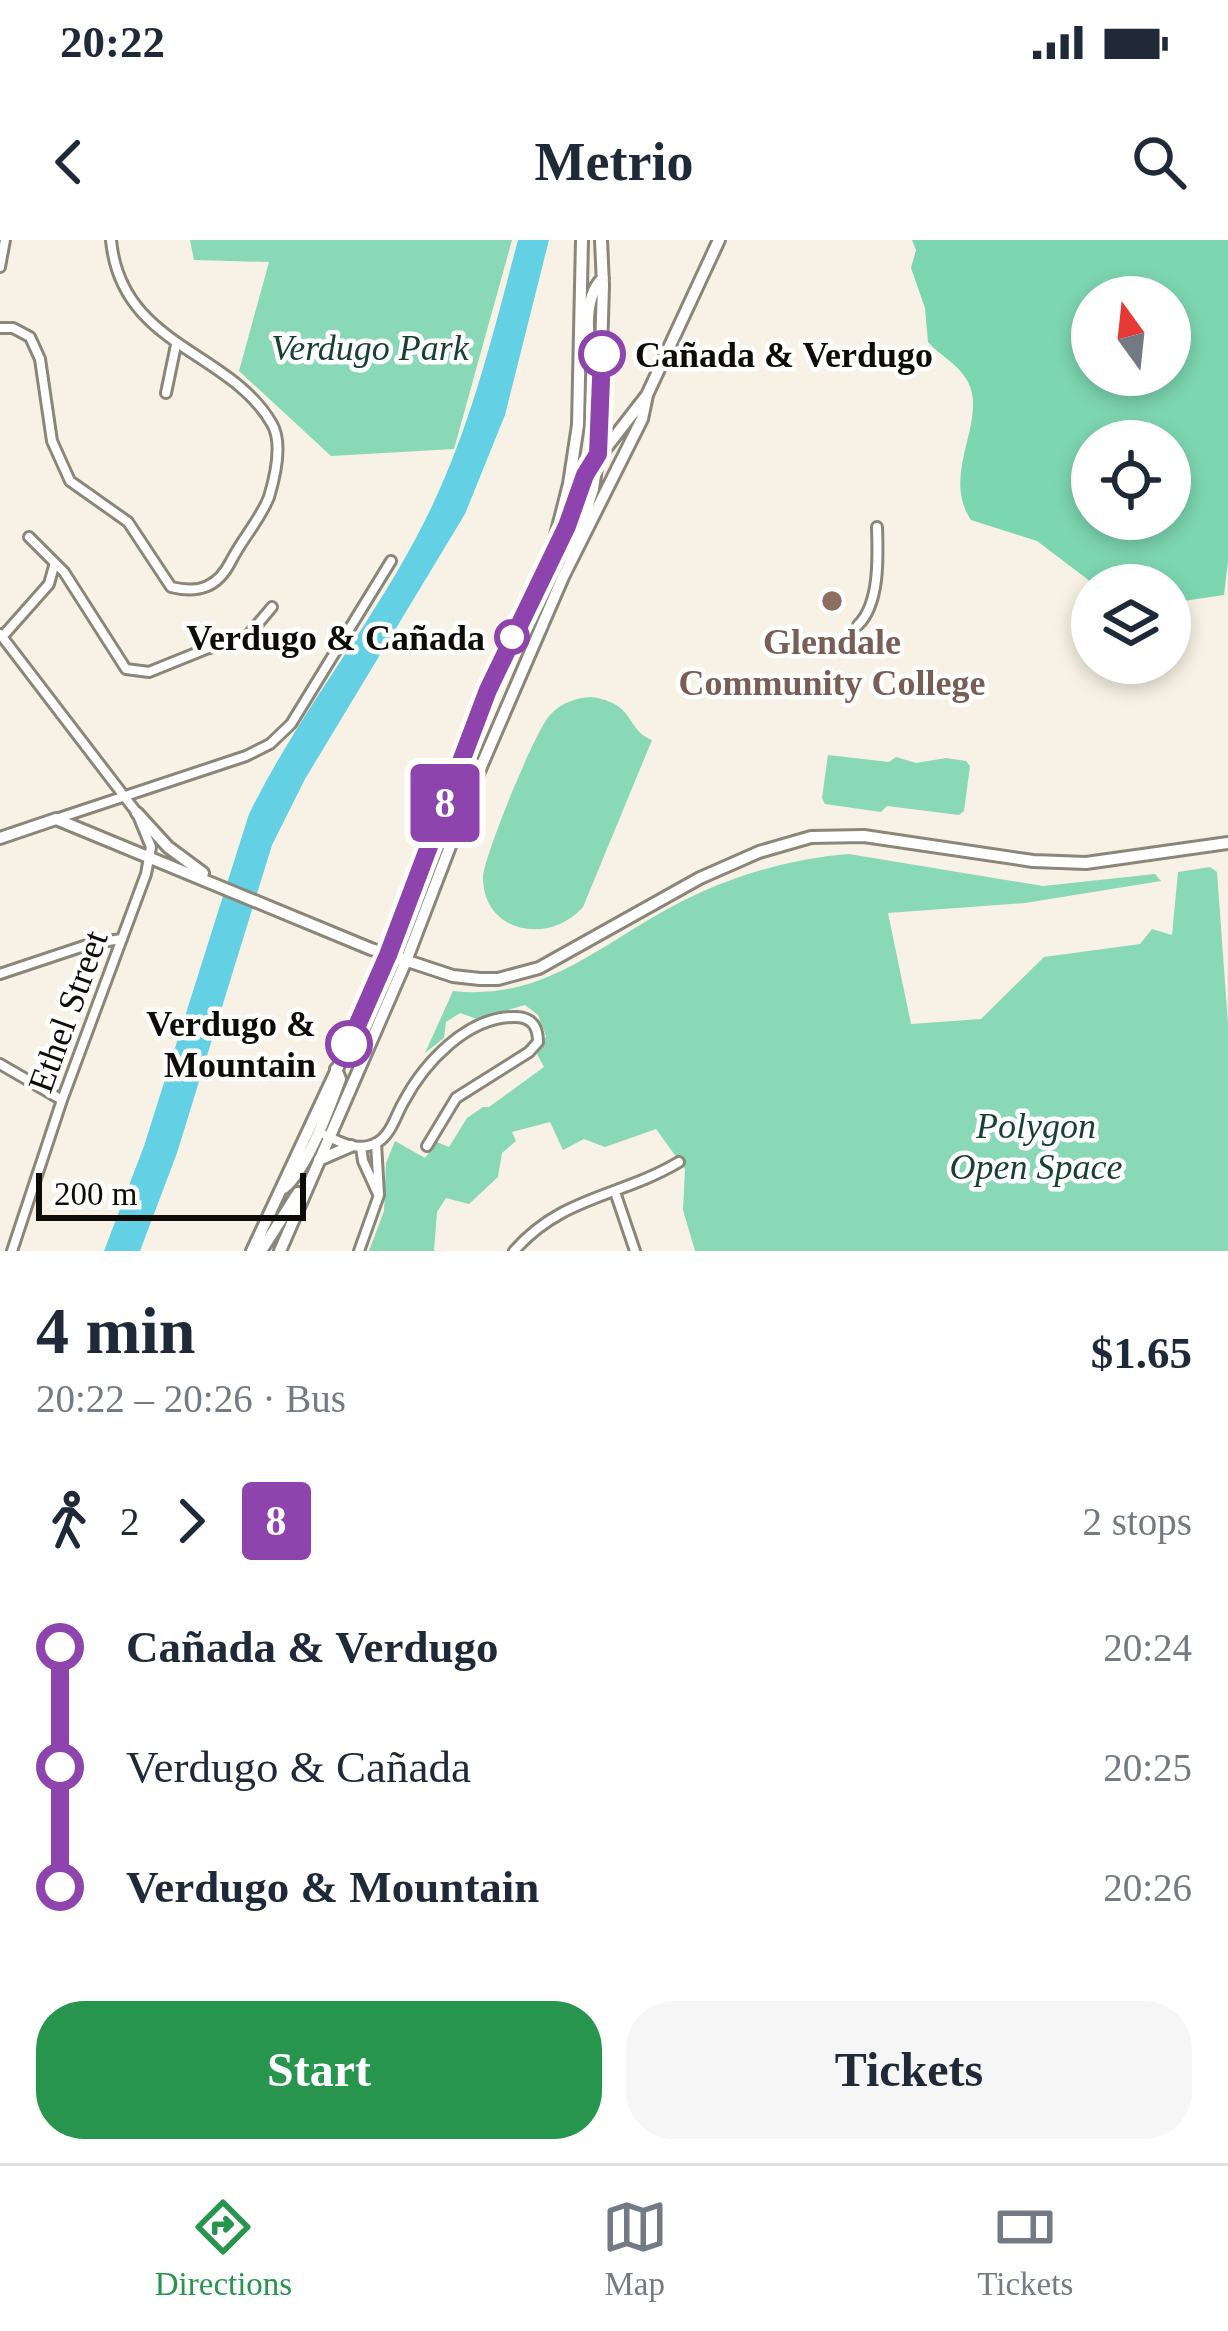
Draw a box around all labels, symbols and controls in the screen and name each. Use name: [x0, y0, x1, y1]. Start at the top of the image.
text: 20:22: [60, 17, 165, 67]
icon: back: [36, 129, 102, 195]
icon: search: [1126, 129, 1192, 195]
text: Metrio: [535, 132, 693, 192]
north arrow: [1071, 276, 1191, 396]
map controls: [1071, 276, 1191, 684]
park label: Verdugo Park: [271, 328, 470, 368]
marker: Cañada & Verdugo: [580, 332, 624, 376]
place label: Cañada & Verdugo: [635, 335, 933, 375]
button: locate: [1071, 420, 1191, 540]
button: layers: [1071, 564, 1191, 684]
marker: Glendale Community College: [819, 588, 845, 614]
place label: Verdugo & Cañada: [186, 618, 485, 658]
marker: Verdugo & Cañada: [496, 621, 528, 653]
place label: Glendale Community College: [679, 622, 986, 703]
line badge: 8: [406, 764, 484, 842]
text: 8: [435, 780, 456, 826]
street label: Ethel Street: [20, 925, 116, 1098]
place label: Verdugo & Mountain: [146, 1004, 316, 1085]
marker: Verdugo & Mountain: [327, 1022, 371, 1066]
park label: Polygon Open Space: [950, 1106, 1122, 1187]
scale bar: [36, 1167, 306, 1220]
text: 200 m: [54, 1176, 137, 1212]
text: 4 min: [36, 1294, 196, 1367]
text: $1.65: [1091, 1328, 1192, 1378]
text: 20:22 – 20:26 · Bus: [36, 1377, 346, 1420]
icon: walk: [36, 1488, 102, 1554]
icon: forward: [158, 1488, 224, 1554]
text: 8: [266, 1498, 287, 1544]
text: 2: [120, 1500, 140, 1543]
text: 2 stops: [1083, 1500, 1192, 1543]
text: Cañada & Verdugo: [126, 1622, 499, 1672]
text: 20:24: [1103, 1626, 1192, 1669]
text: Verdugo & Cañada: [126, 1742, 471, 1792]
text: 20:25: [1103, 1746, 1192, 1789]
text: Verdugo & Mountain: [126, 1862, 539, 1912]
text: 20:26: [1103, 1866, 1192, 1909]
button: Start: [36, 2001, 602, 2139]
button: Tickets: [626, 2001, 1192, 2139]
tab: Directions: [155, 2194, 292, 2303]
tab: Map: [602, 2194, 668, 2303]
tab: Tickets: [977, 2194, 1073, 2303]

